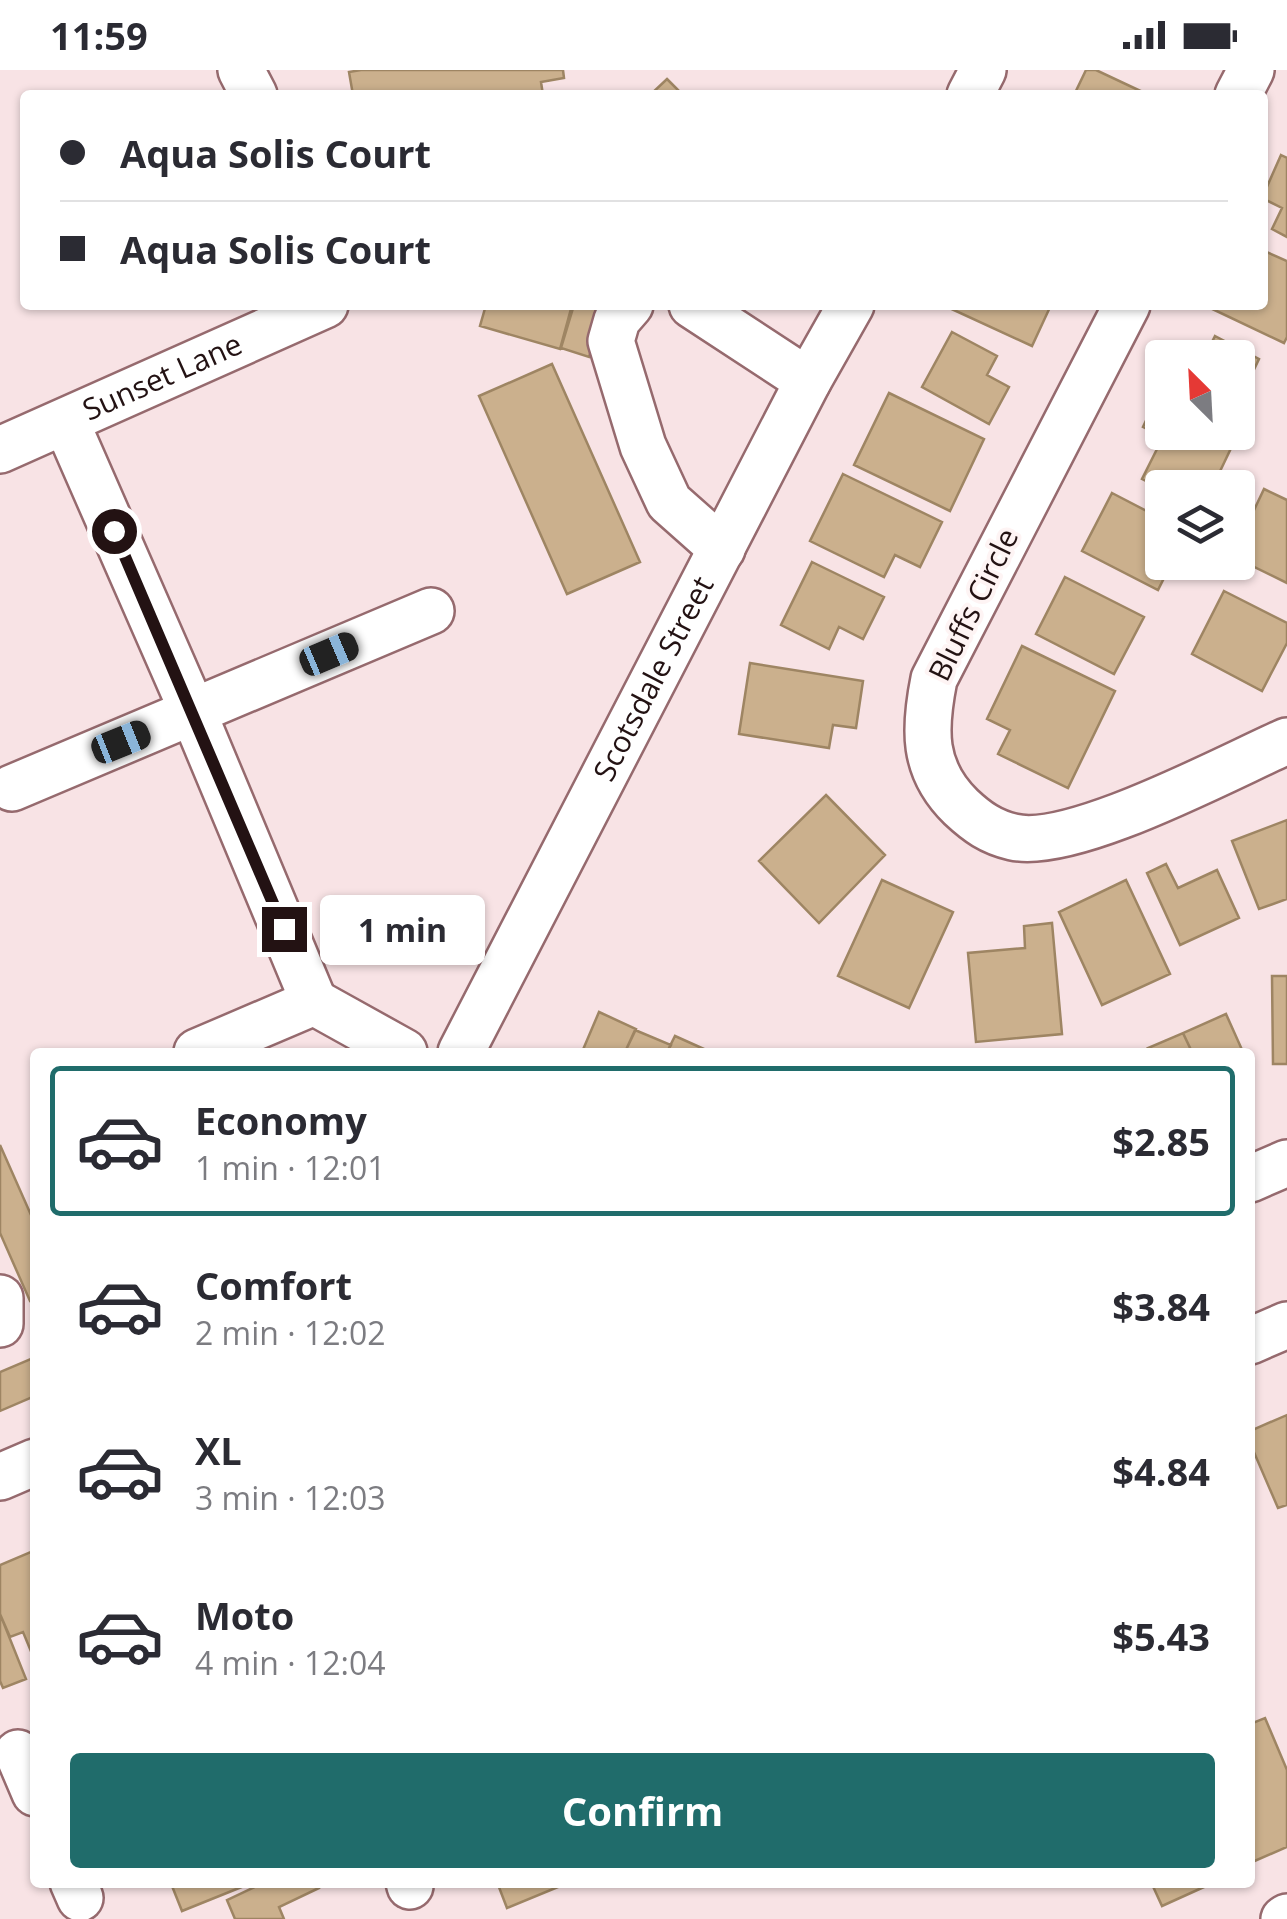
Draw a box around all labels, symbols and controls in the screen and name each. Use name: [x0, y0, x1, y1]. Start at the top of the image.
text: 11:59: [50, 9, 148, 61]
text: Aqua Solis Court: [120, 127, 431, 179]
text: Aqua Solis Court: [120, 223, 431, 275]
street label: Sunset Lane: [76, 323, 248, 430]
north arrow: [1145, 340, 1255, 450]
map controls: [1145, 340, 1255, 580]
button: layers: [1145, 470, 1255, 580]
route start: [92, 509, 137, 554]
street label: Bluffs Circle: [918, 521, 1027, 688]
street label: Scotsdale Street: [583, 569, 722, 788]
car: [296, 628, 362, 680]
car: [88, 717, 154, 767]
callout: 1 min: [319, 894, 484, 964]
route end: [262, 907, 307, 952]
text: 1 min: [358, 908, 447, 951]
text: Economy: [195, 1094, 367, 1146]
icon: car: [75, 1096, 165, 1186]
text: $2.85: [1112, 1115, 1210, 1167]
text: 1 min · 12:01: [195, 1146, 386, 1189]
text: Comfort: [195, 1259, 352, 1311]
icon: car: [75, 1261, 165, 1351]
text: $3.84: [1112, 1280, 1210, 1332]
text: 2 min · 12:02: [195, 1311, 386, 1354]
text: XL: [195, 1424, 242, 1476]
icon: car: [75, 1426, 165, 1516]
text: $4.84: [1112, 1445, 1210, 1497]
text: 3 min · 12:03: [195, 1476, 386, 1519]
text: Moto: [195, 1589, 294, 1641]
icon: car: [75, 1591, 165, 1681]
text: $5.43: [1112, 1610, 1210, 1662]
text: 4 min · 12:04: [195, 1641, 386, 1684]
button: Confirm: [70, 1753, 1215, 1868]

